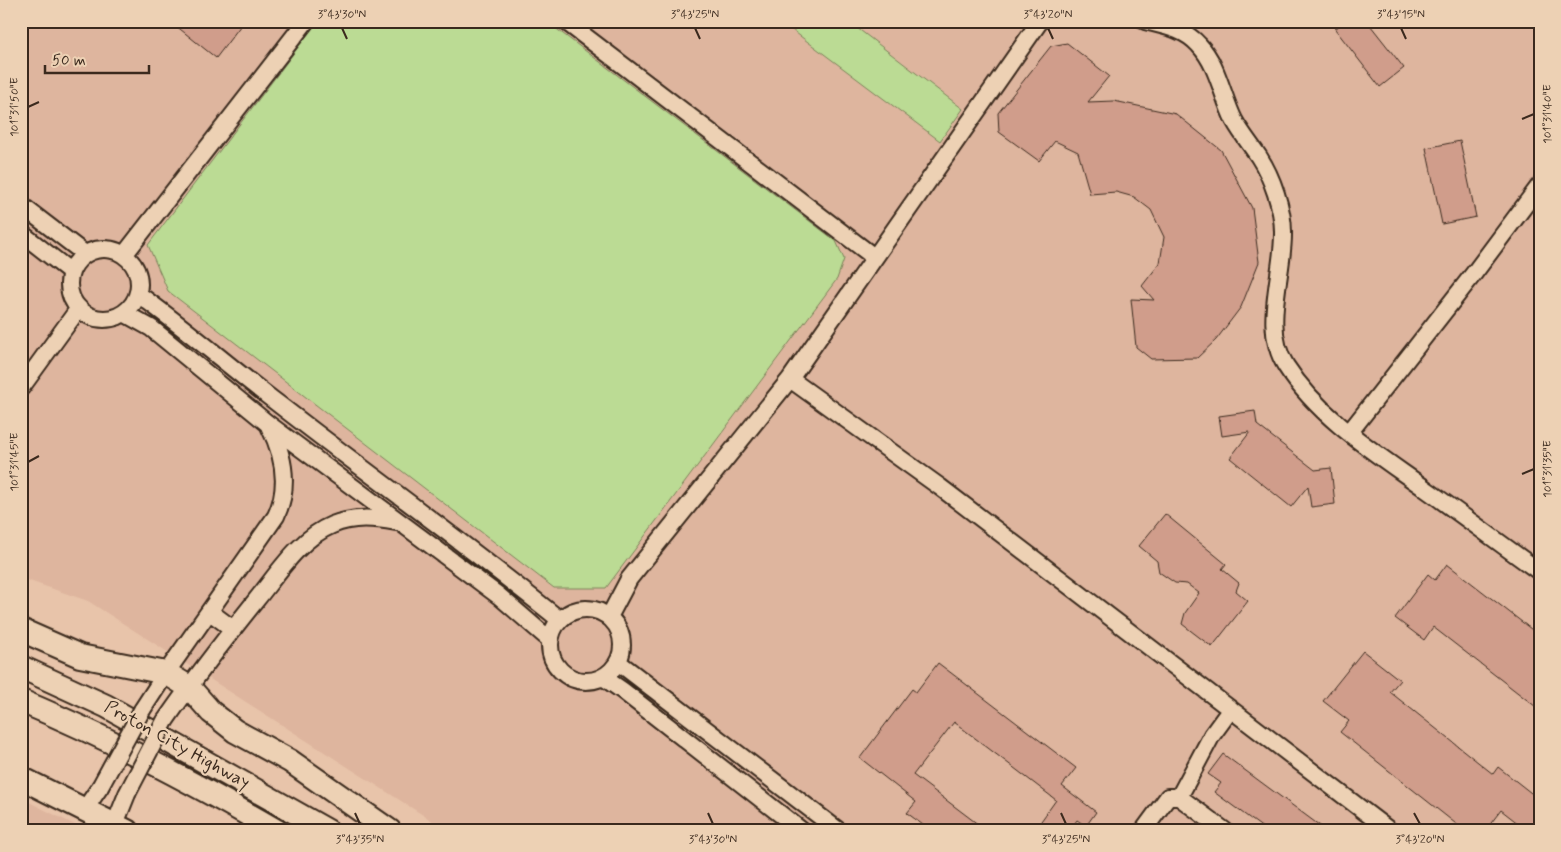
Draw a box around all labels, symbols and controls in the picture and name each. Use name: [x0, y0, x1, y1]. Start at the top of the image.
text: 3°43'30"N: [318, 7, 366, 23]
text: 3°43'25"N: [671, 7, 719, 23]
text: 3°43'20"N: [1023, 7, 1073, 23]
text: 3°43'15"N: [1377, 7, 1425, 23]
scale bar: [45, 42, 149, 74]
text: 50 m: [52, 51, 86, 71]
text: 101°31'50"E: [7, 77, 23, 137]
text: 101°31'40"E: [1540, 84, 1556, 144]
text: 101°31'45"E: [7, 433, 23, 491]
text: 101°31'35"E: [1540, 440, 1556, 498]
street label: Proton City Highway: [100, 695, 254, 795]
text: 3°43'35"N: [336, 832, 384, 848]
text: 3°43'30"N: [689, 832, 737, 848]
text: 3°43'25"N: [1042, 832, 1090, 848]
text: 3°43'20"N: [1395, 832, 1445, 848]

